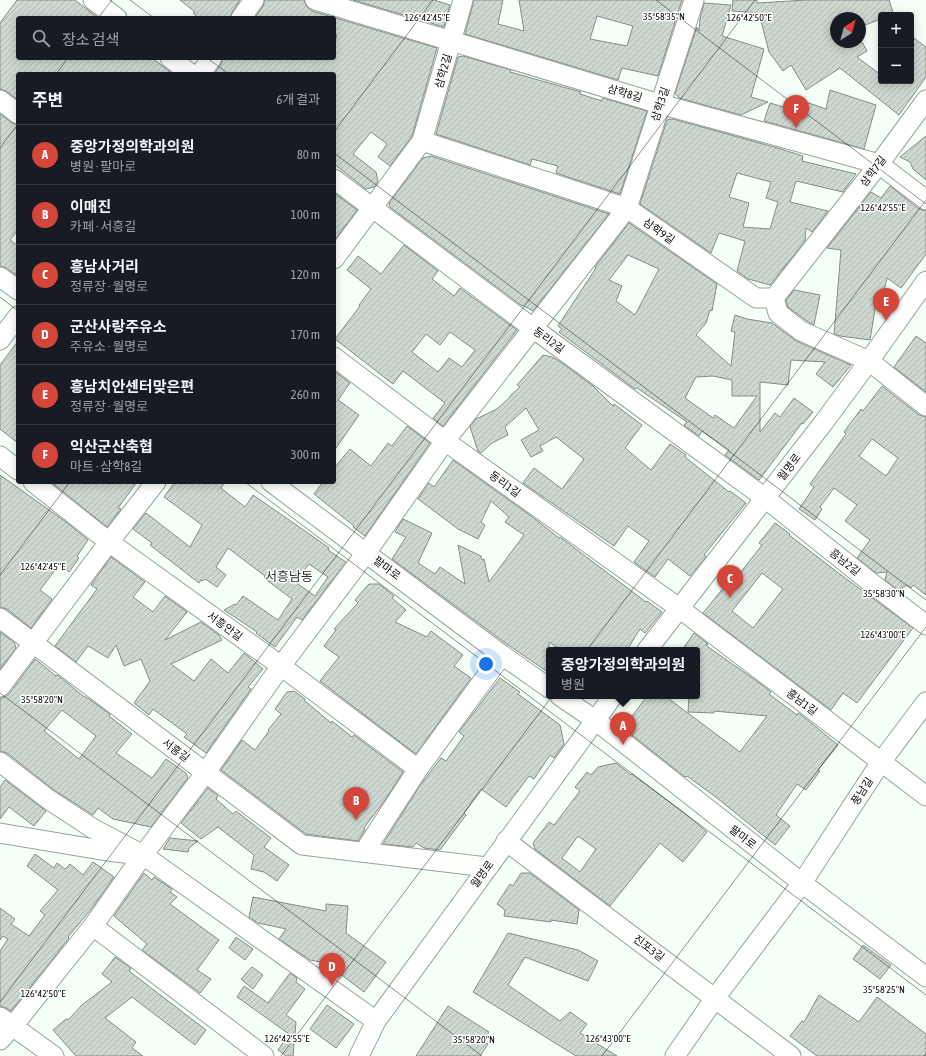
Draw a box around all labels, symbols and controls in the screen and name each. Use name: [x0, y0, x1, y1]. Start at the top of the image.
text: 35°58'35"N: [643, 11, 685, 22]
text: 126°42'45"E: [405, 12, 450, 23]
text: 126°42'50"E: [727, 12, 772, 23]
north arrow: [830, 12, 866, 48]
map controls: [878, 12, 914, 84]
button: +: [878, 12, 914, 48]
search box: [16, 16, 336, 60]
icon: search: [30, 27, 52, 49]
text: 장소 검색: [62, 31, 119, 48]
button: −: [878, 48, 914, 84]
street label: 삼학2길: [432, 52, 454, 90]
street label: 삼학8길: [606, 82, 644, 104]
street label: 삼학3길: [649, 85, 671, 123]
text: 주변: [32, 90, 63, 110]
text: 6개 결과: [276, 92, 320, 107]
pin: F: [783, 95, 809, 128]
text: 중앙가정의학과의원: [70, 138, 194, 155]
text: A: [42, 147, 48, 162]
text: 80 m: [297, 147, 320, 162]
street label: 삼학7길: [857, 153, 889, 189]
text: 병원 · 팔마로: [70, 159, 136, 174]
text: 이매진: [70, 198, 111, 215]
text: 126°42'55"E: [861, 202, 906, 213]
text: B: [42, 207, 48, 222]
text: 100 m: [291, 207, 320, 222]
street label: 삼학9길: [641, 216, 677, 246]
text: 카페 · 서흥길: [70, 219, 136, 234]
text: 흥남사거리: [70, 258, 139, 275]
text: C: [42, 267, 48, 282]
text: 120 m: [291, 267, 320, 282]
text: 정류장 · 월명로: [70, 279, 148, 294]
pin: E: [873, 288, 899, 321]
text: 군산사랑주유소: [70, 318, 167, 335]
street label: 동리2길: [531, 325, 567, 355]
text: D: [41, 327, 49, 342]
text: 170 m: [291, 327, 320, 342]
text: 주유소 · 월명로: [70, 339, 148, 354]
text: 흥남치안센터맞은편: [70, 378, 194, 395]
text: E: [42, 387, 48, 402]
text: 260 m: [291, 387, 320, 402]
text: 정류장 · 월명로: [70, 399, 148, 414]
text: 익산군산축협: [70, 438, 153, 455]
text: F: [42, 447, 48, 462]
text: 300 m: [291, 447, 320, 462]
street label: 월명로: [775, 451, 803, 483]
text: 마트 · 삼학8길: [70, 459, 142, 474]
street label: 동리1길: [487, 469, 523, 499]
street label: 흥남2길: [827, 546, 863, 578]
street label: 팔마로: [371, 554, 403, 582]
text: 126°42'45"E: [21, 561, 66, 572]
pin: C: [717, 565, 743, 598]
district label: 서흥남동: [265, 569, 313, 584]
text: 35°58'30"N: [863, 588, 905, 599]
street label: 서흥안길: [205, 609, 245, 643]
text: 126°43'00"E: [861, 629, 906, 640]
popup: [546, 647, 700, 699]
your location: [476, 654, 496, 674]
text: 중앙가정의학과의원: [561, 656, 685, 673]
text: 병원: [561, 677, 585, 692]
street label: 흥남1길: [784, 687, 820, 717]
text: 35°58'20"N: [21, 694, 63, 705]
pin: A: [610, 712, 636, 745]
street label: 서흥길: [160, 736, 192, 764]
street label: 풍남길: [849, 775, 875, 807]
pin: B: [343, 787, 369, 820]
street label: 팔마로: [727, 823, 759, 851]
street label: 월명로: [468, 858, 496, 890]
street label: 진포3길: [631, 933, 667, 963]
pin: D: [319, 953, 345, 986]
text: 35°58'25"N: [863, 984, 905, 995]
text: 126°42'50"E: [21, 988, 66, 999]
text: 126°42'55"E: [265, 1033, 310, 1044]
text: 126°43'00"E: [586, 1033, 631, 1044]
text: 35°58'20"N: [453, 1034, 495, 1045]

